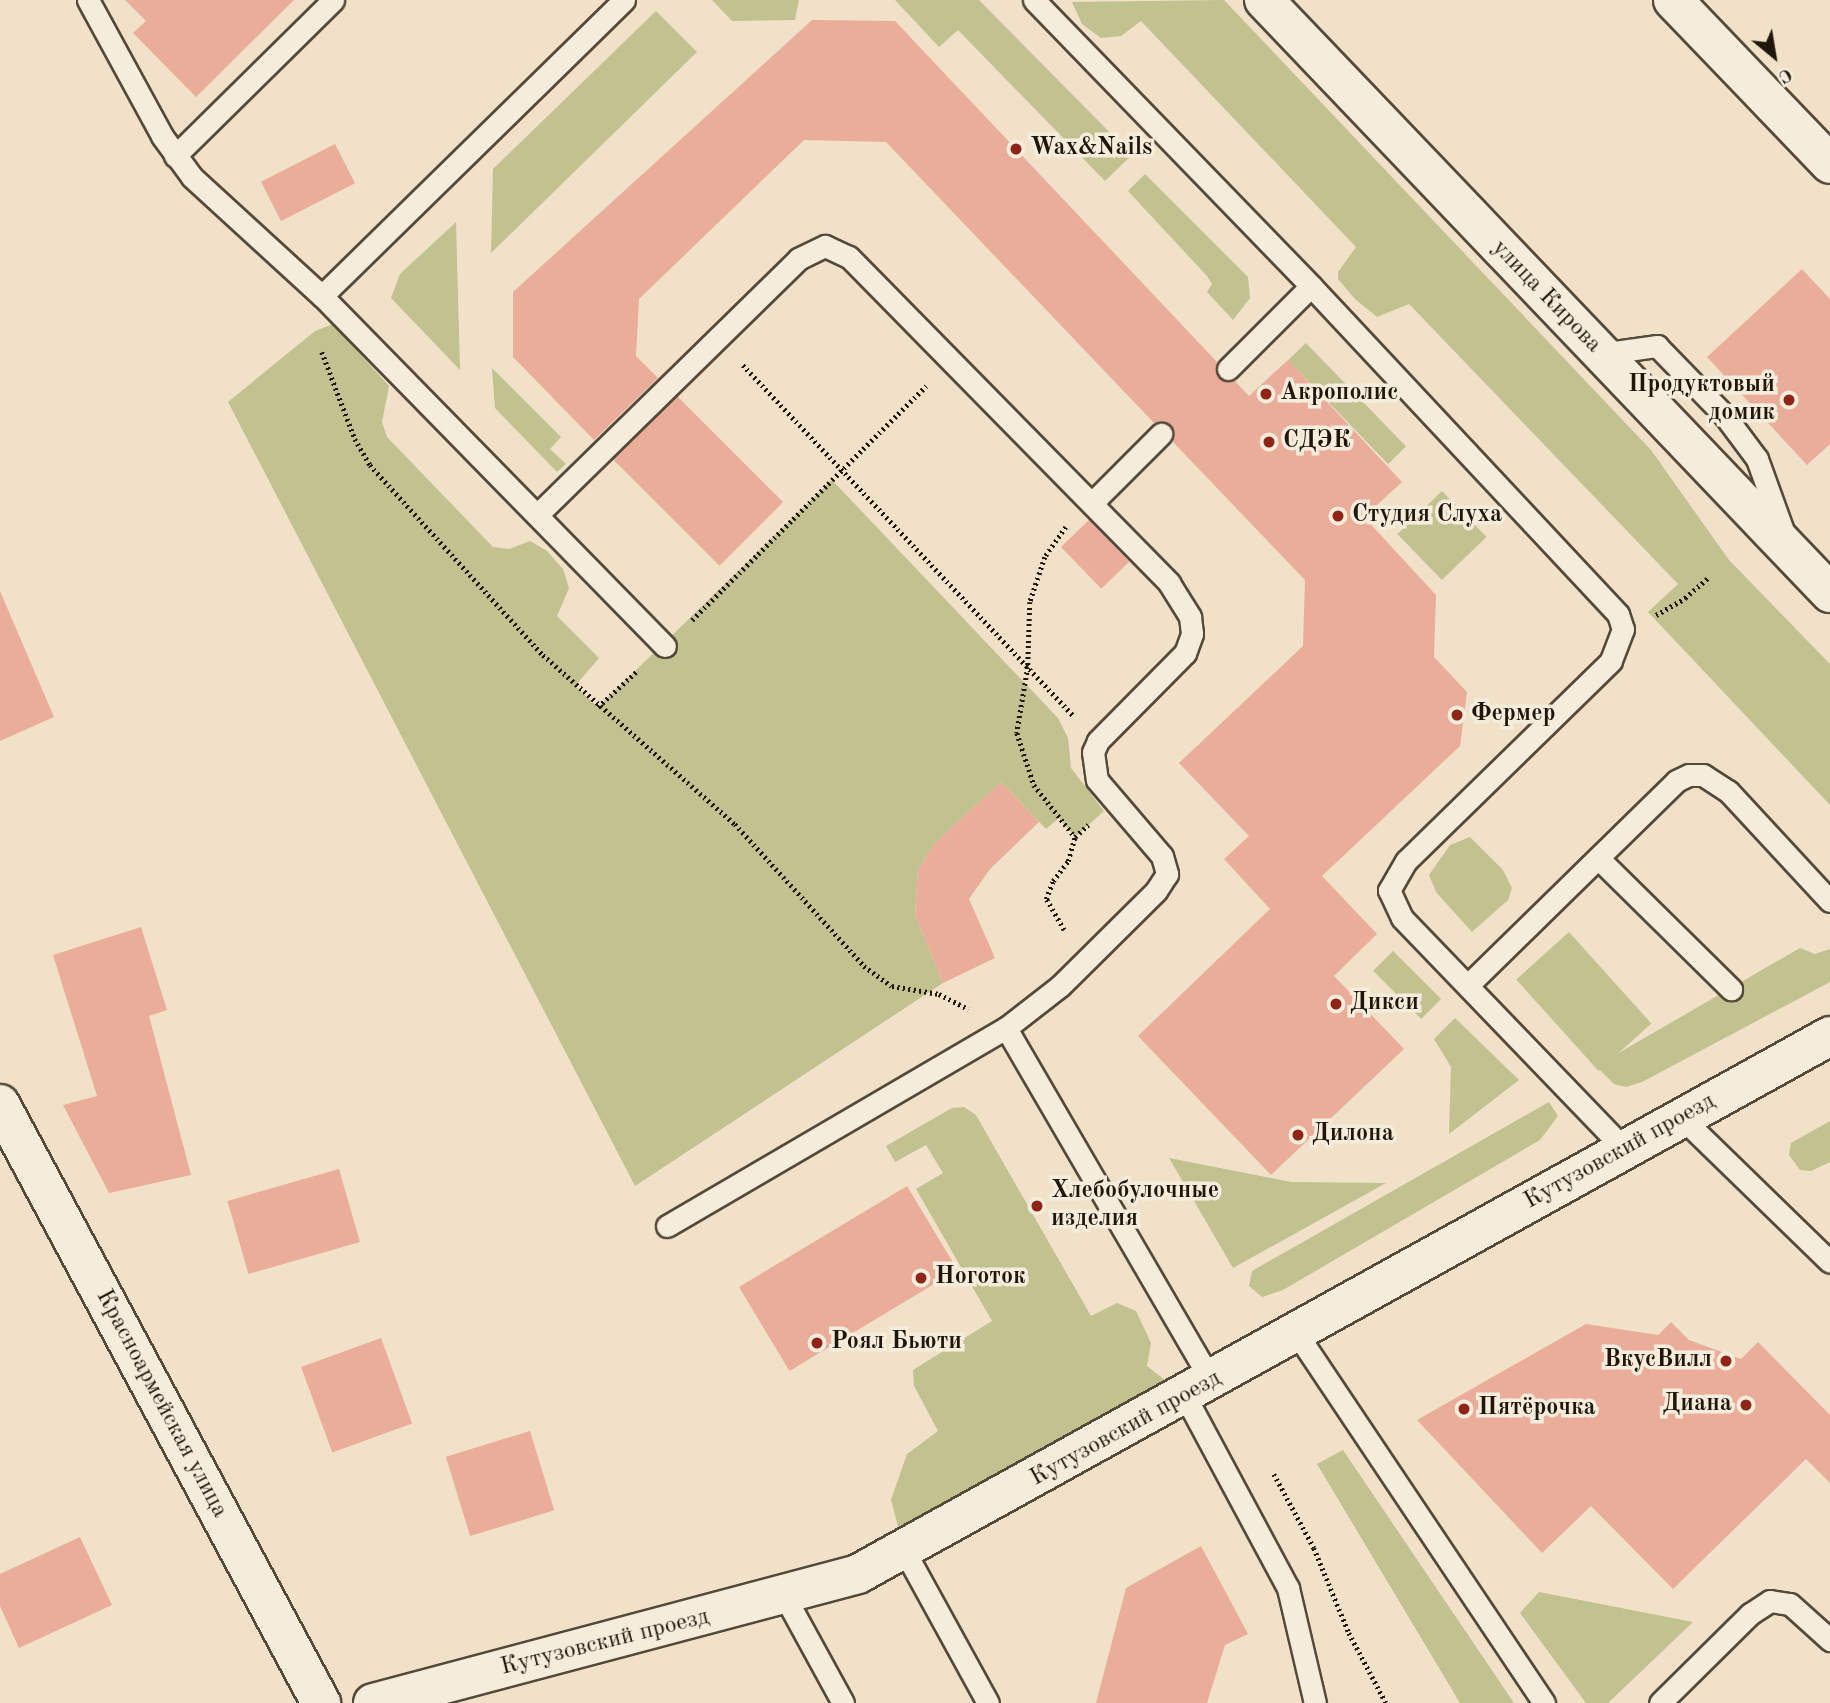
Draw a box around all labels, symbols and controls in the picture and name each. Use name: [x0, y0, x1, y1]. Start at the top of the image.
north arrow: [1739, 21, 1809, 91]
text: С: [1775, 63, 1795, 86]
place label: Wax&Nails: [1030, 135, 1152, 163]
marker: Wax&Nails: [1008, 141, 1024, 157]
street label: улица Кирова: [1485, 234, 1607, 360]
place label: Продуктовый домик: [1628, 372, 1775, 428]
place label: Акрополис: [1280, 380, 1398, 408]
marker: Акрополис: [1258, 386, 1274, 402]
marker: Продуктовый домик: [1781, 392, 1797, 408]
place label: СДЭК: [1283, 428, 1350, 456]
marker: СДЭК: [1261, 434, 1277, 450]
place label: Студия Слуха: [1352, 502, 1502, 530]
marker: Студия Слуха: [1330, 508, 1346, 524]
place label: Фермер: [1471, 701, 1556, 729]
marker: Фермер: [1449, 707, 1465, 723]
place label: Дикси: [1350, 990, 1419, 1018]
marker: Дикси: [1328, 996, 1344, 1012]
street label: Кутузовский проезд: [1520, 1088, 1720, 1216]
place label: Дилона: [1312, 1121, 1394, 1149]
marker: Дилона: [1290, 1127, 1306, 1143]
place label: Хлебобулочные изделия: [1051, 1178, 1219, 1234]
marker: Хлебобулочные изделия: [1029, 1198, 1045, 1214]
place label: Ноготок: [935, 1264, 1026, 1292]
marker: Ноготок: [913, 1270, 929, 1286]
street label: Красноармейская улица: [89, 1285, 233, 1523]
place label: Роял Бьюти: [831, 1329, 962, 1357]
marker: Роял Бьюти: [809, 1335, 825, 1351]
place label: ВкусВилл: [1604, 1347, 1712, 1375]
marker: ВкусВилл: [1718, 1353, 1734, 1369]
street label: Кутузовский проезд: [1026, 1365, 1226, 1493]
place label: Диана: [1663, 1391, 1732, 1419]
place label: Пятёрочка: [1478, 1395, 1596, 1423]
marker: Диана: [1738, 1397, 1754, 1413]
marker: Пятёрочка: [1456, 1401, 1472, 1417]
street label: Кутузовский проезд: [498, 1603, 712, 1683]

